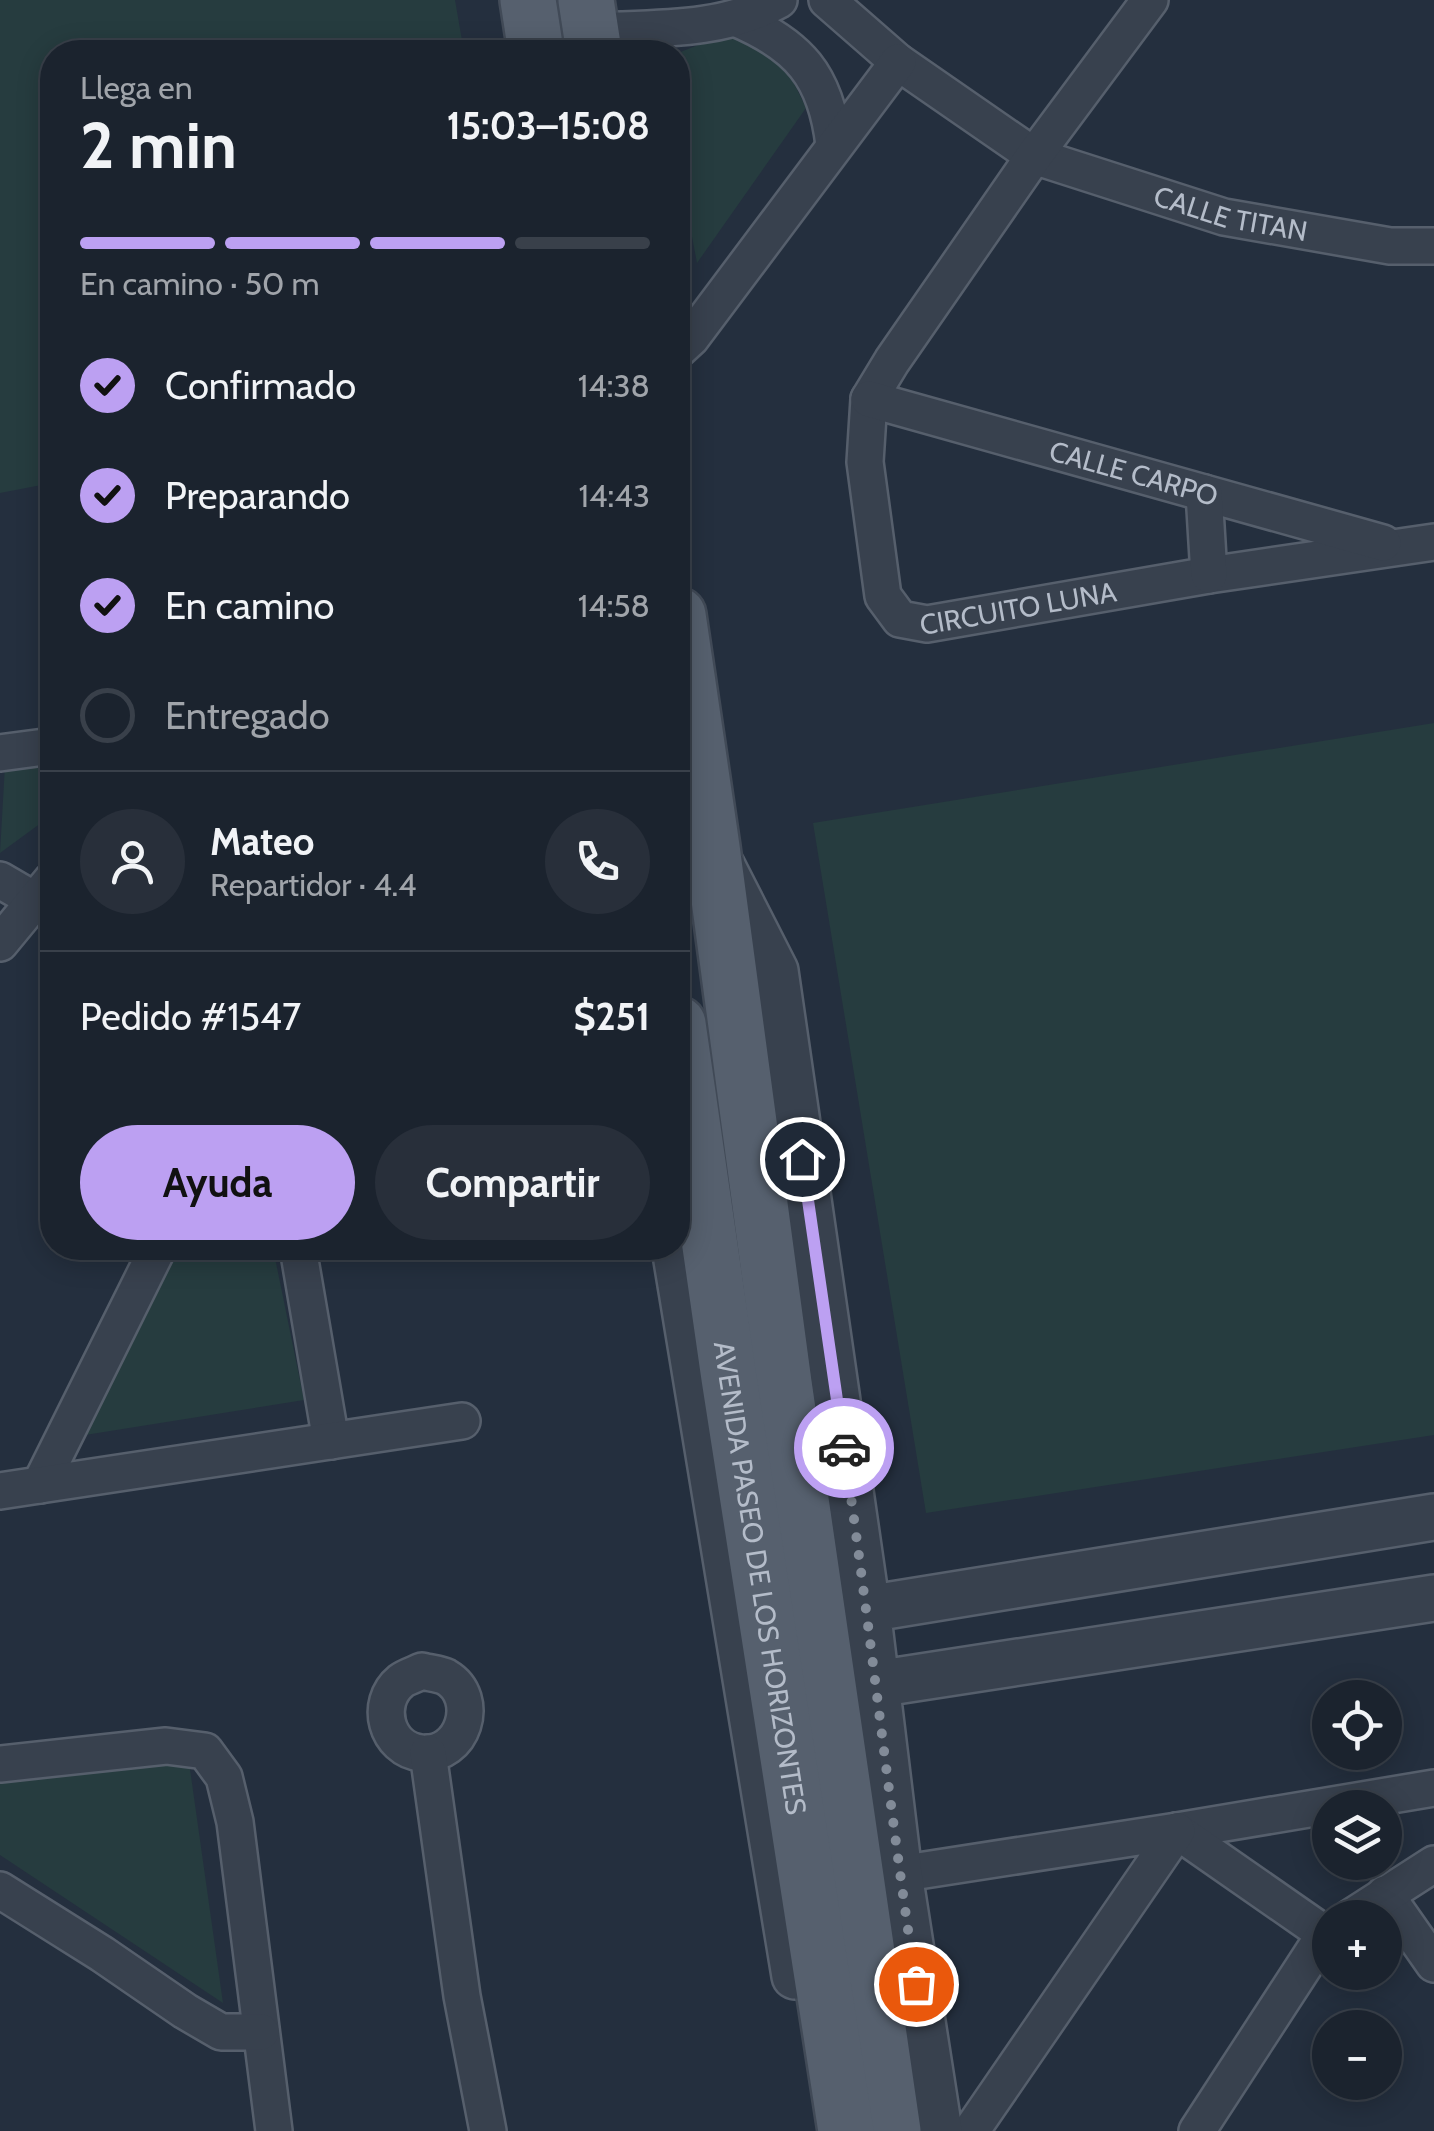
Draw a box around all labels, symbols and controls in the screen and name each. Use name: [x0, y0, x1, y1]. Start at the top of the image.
text: Llega en: [80, 68, 193, 107]
text: 15:03–15:08: [447, 102, 650, 149]
text: 2 min: [80, 105, 237, 184]
street label: CALLE TITAN: [1150, 179, 1310, 248]
text: En camino · 50 m: [80, 264, 320, 303]
icon: check: [80, 358, 135, 413]
text: Confirmado: [165, 362, 356, 409]
text: 14:38: [578, 366, 650, 405]
street label: CALLE CARPO: [1046, 433, 1222, 513]
icon: check: [80, 468, 135, 523]
text: Preparando: [165, 472, 350, 519]
text: 14:43: [579, 476, 650, 515]
street label: CIRCUITO LUNA: [917, 574, 1120, 642]
icon: check: [80, 578, 135, 633]
text: En camino: [165, 582, 335, 629]
text: 14:58: [578, 586, 650, 625]
text: Entregado: [165, 692, 330, 739]
button: person: [80, 809, 185, 914]
button: phone: [545, 809, 650, 914]
text: Mateo: [210, 818, 314, 865]
text: Repartidor · 4.4: [210, 865, 417, 904]
text: Pedido #1547: [80, 993, 301, 1040]
text: $251: [573, 993, 650, 1040]
pin: [760, 1117, 845, 1202]
button: Ayuda: [80, 1125, 355, 1240]
button: Compartir: [375, 1125, 650, 1240]
icon: home: [775, 1132, 830, 1187]
street label: AVENIDA PASEO DE LOS HORIZONTES: [707, 1339, 814, 1817]
courier: [794, 1398, 894, 1498]
icon: car: [817, 1421, 872, 1476]
map controls: [1312, 1680, 1402, 2100]
button: locate: [1312, 1680, 1402, 1770]
button: layers: [1312, 1790, 1402, 1880]
button: +: [1312, 1900, 1402, 1990]
pin: [874, 1942, 959, 2027]
icon: bag: [889, 1957, 944, 2012]
button: −: [1312, 2010, 1402, 2100]

